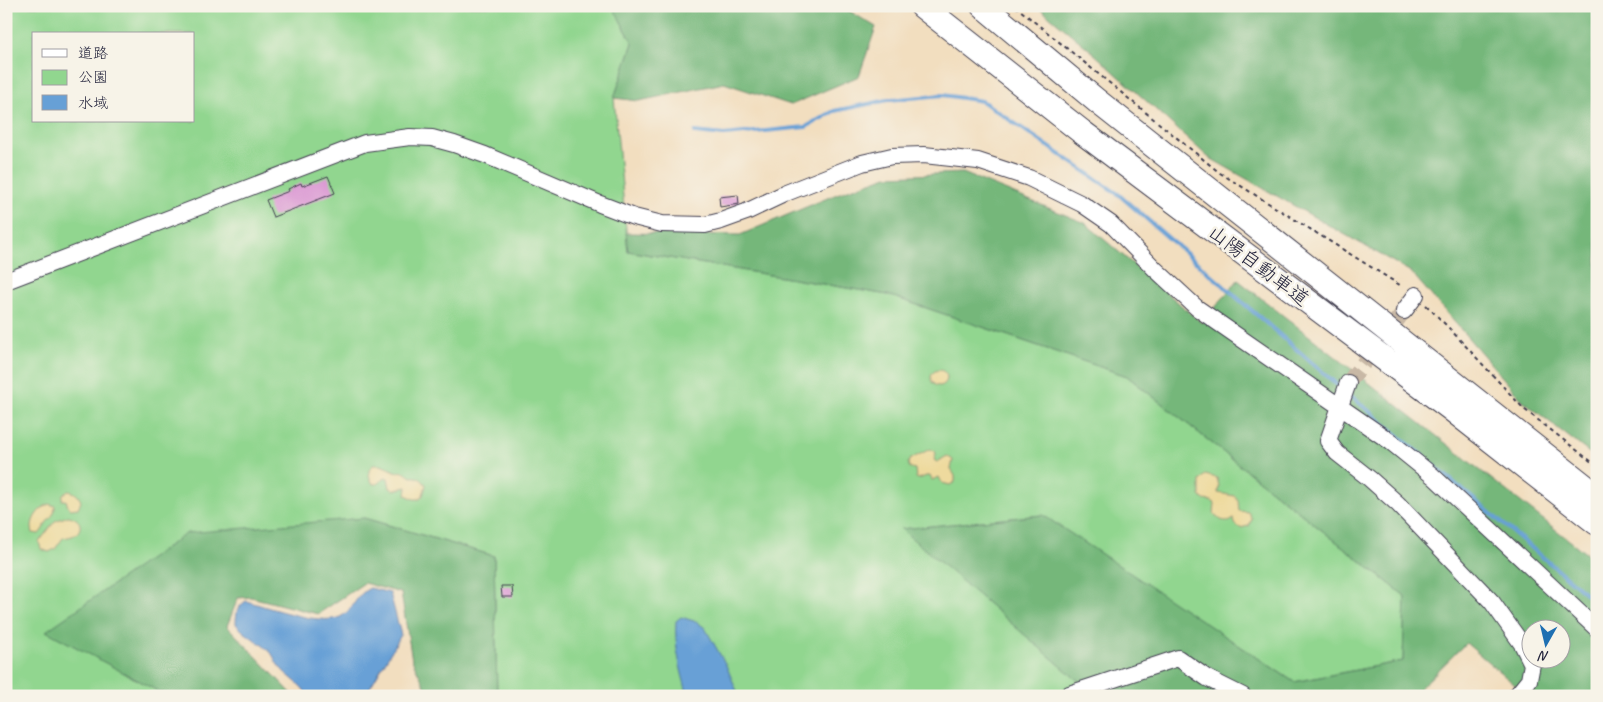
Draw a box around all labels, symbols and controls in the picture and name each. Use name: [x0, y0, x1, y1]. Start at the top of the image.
legend: [32, 32, 195, 122]
text: 道路: [78, 44, 108, 63]
text: 公園: [78, 68, 108, 87]
text: 水域: [78, 94, 108, 113]
street label: 山陽自動車道: [1203, 219, 1314, 311]
north arrow: [1520, 620, 1570, 670]
text: N: [1536, 647, 1550, 665]

